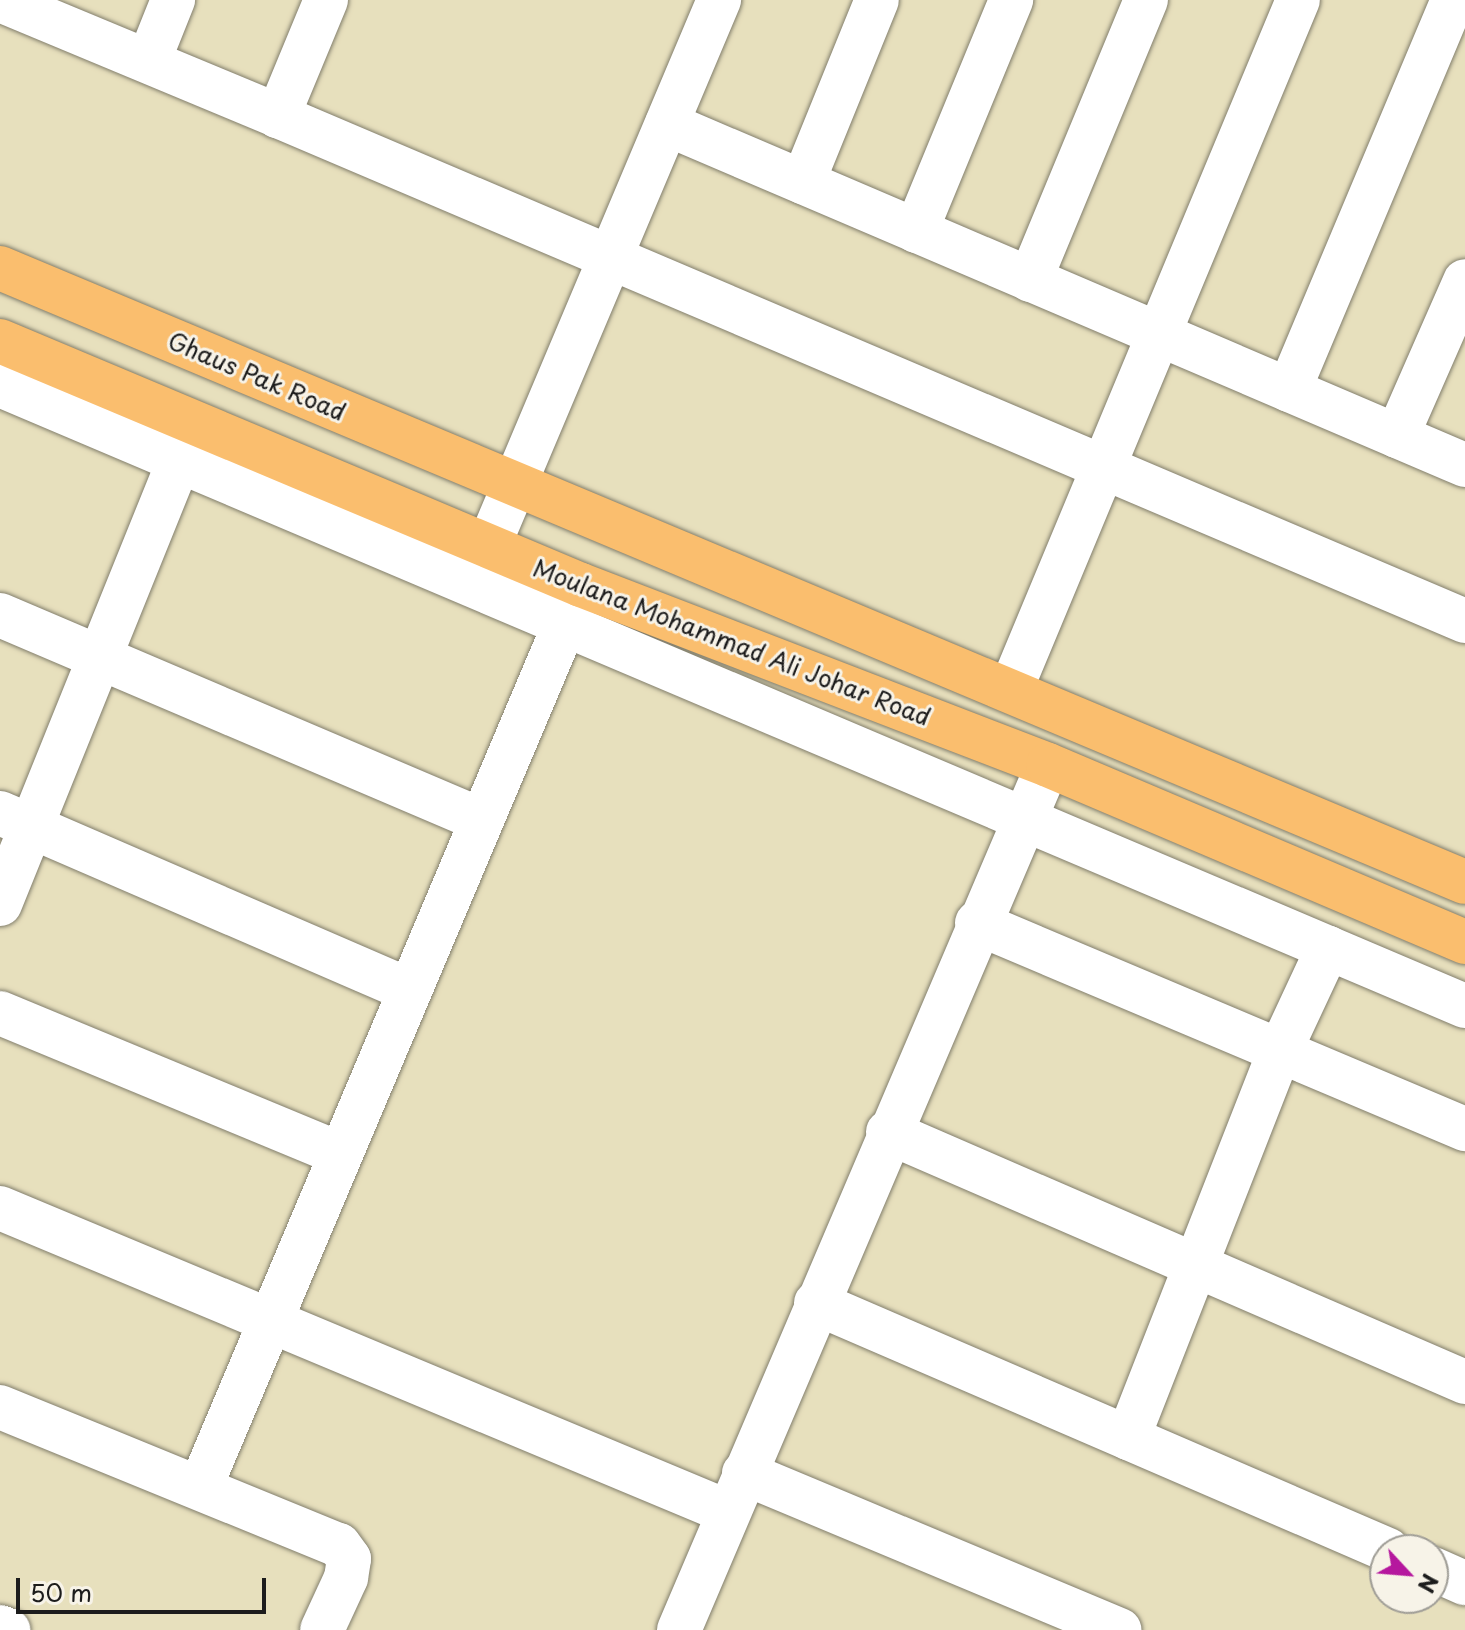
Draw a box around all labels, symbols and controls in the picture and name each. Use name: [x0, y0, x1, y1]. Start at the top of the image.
street label: Ghaus Pak Road: [165, 326, 349, 426]
street label: Moulana Mohammad Ali Johar Road: [528, 552, 936, 732]
north arrow: [1369, 1534, 1449, 1614]
scale bar: [20, 1562, 270, 1612]
text: N: [1411, 1569, 1448, 1599]
text: 50 m: [30, 1574, 92, 1610]

